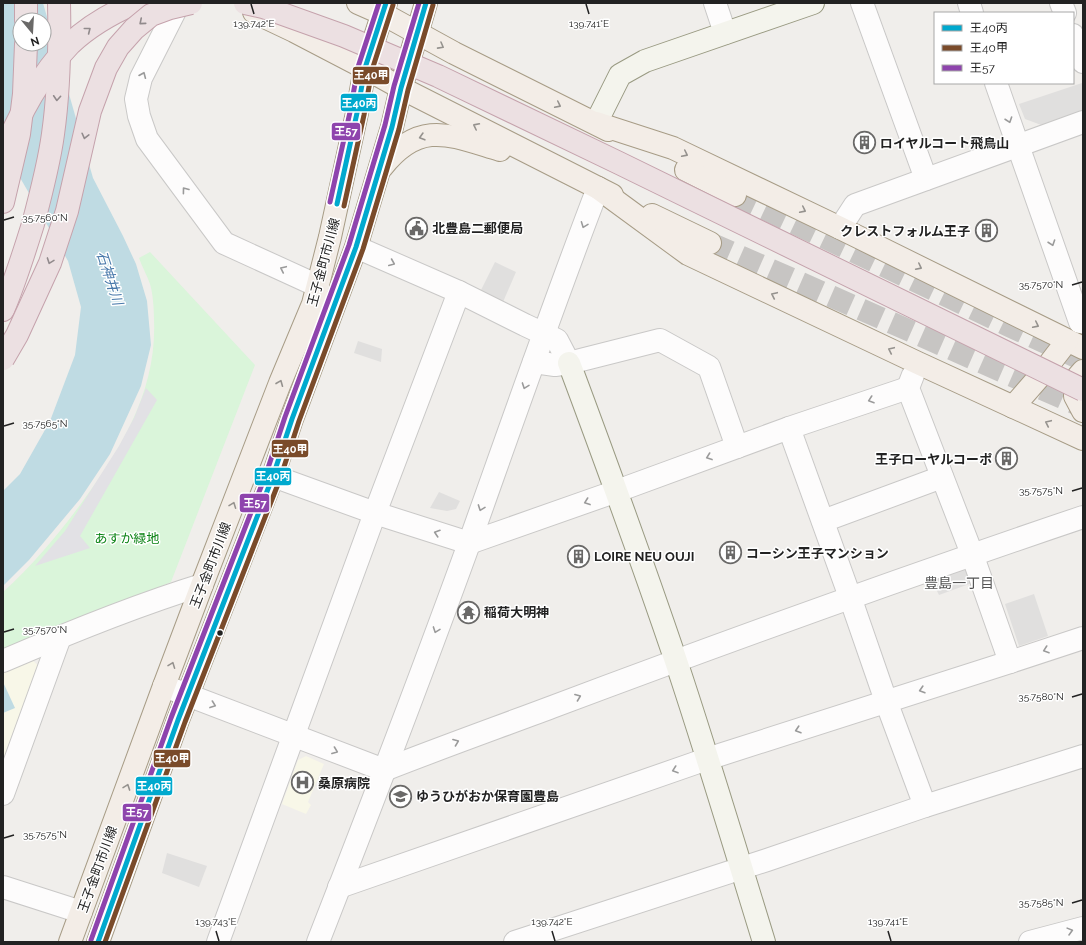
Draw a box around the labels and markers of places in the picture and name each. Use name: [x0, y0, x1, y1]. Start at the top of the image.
building icon: ロイヤルコート飛鳥山: [852, 130, 878, 156]
place label: ロイヤルコート飛鳥山: [880, 136, 1009, 151]
public building icon: 北豊島二郵便局: [403, 215, 429, 241]
building icon: クレストフォルム王子: [973, 218, 999, 244]
place label: 北豊島二郵便局: [432, 221, 523, 236]
place label: クレストフォルム王子: [840, 224, 970, 239]
building icon: 王子ローヤルコーポ: [994, 446, 1020, 472]
place label: 王子ローヤルコーポ: [875, 452, 992, 467]
building icon: コーシン王子マンション: [717, 540, 743, 566]
building icon: LOIRE NEU OUJI: [566, 543, 592, 569]
place label: コーシン王子マンション: [746, 546, 889, 561]
place label: LOIRE NEU OUJI: [594, 549, 694, 564]
temple icon: 稲荷大明神: [455, 599, 481, 625]
place label: 稲荷大明神: [484, 605, 549, 620]
unlabelled marker: [215, 628, 225, 638]
hospital icon: 桑原病院: [290, 770, 316, 796]
place label: 桑原病院: [318, 776, 370, 791]
school or university icon: ゆうひがおか保育園豊島: [388, 783, 414, 809]
place label: ゆうひがおか保育園豊島: [416, 789, 559, 804]

